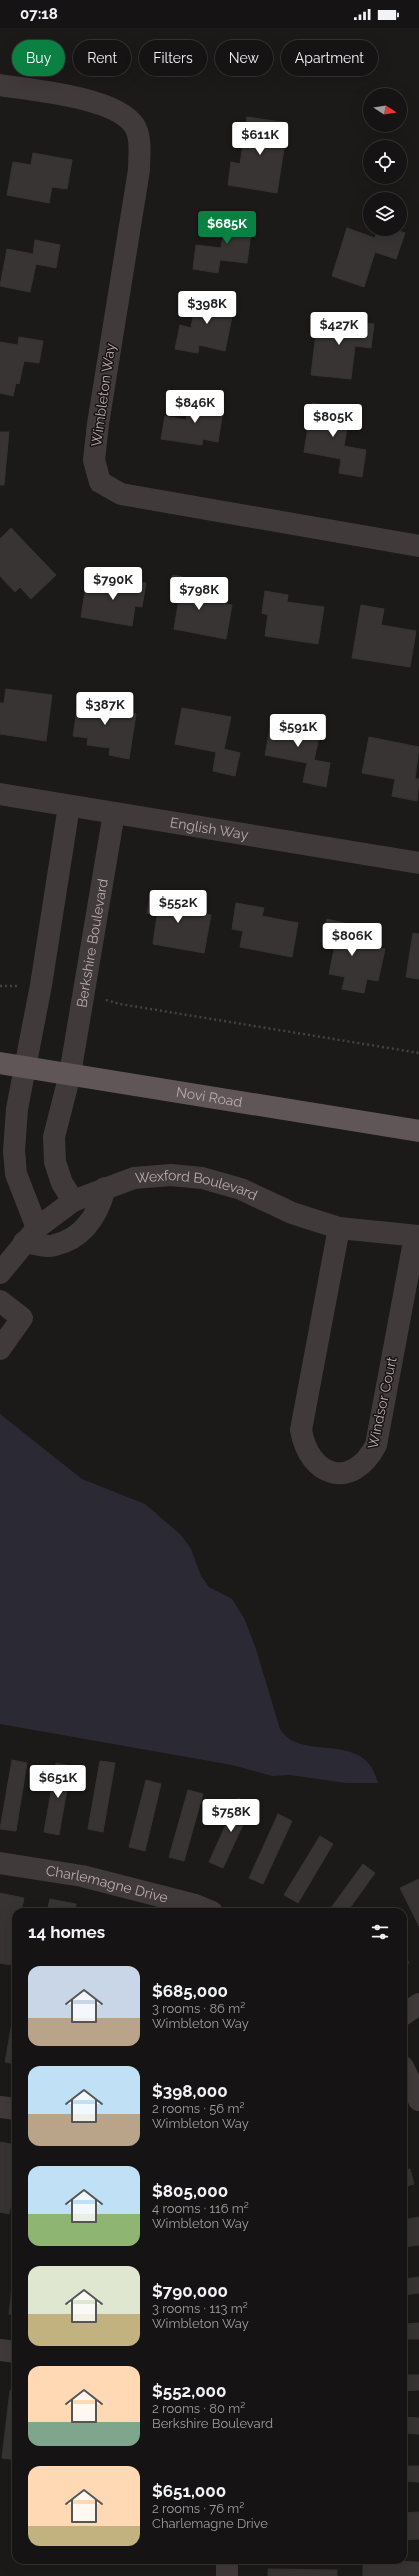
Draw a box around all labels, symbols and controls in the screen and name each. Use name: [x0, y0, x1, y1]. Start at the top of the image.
text: 07:18: [20, 5, 58, 23]
chip: Buy: [12, 40, 65, 76]
chip: Rent: [73, 40, 131, 76]
chip: Filters: [139, 40, 207, 76]
chip: New: [215, 40, 273, 76]
chip: Apartment: [281, 40, 378, 76]
north arrow: [363, 88, 407, 132]
map controls: [363, 88, 407, 236]
pin: $611K: [232, 122, 288, 156]
text: $611K: [241, 127, 279, 142]
button: locate: [363, 140, 407, 184]
button: layers: [363, 192, 407, 236]
pin: $685K: [199, 211, 255, 245]
text: $685K: [207, 216, 247, 231]
pin: $398K: [179, 291, 235, 325]
text: $398K: [187, 296, 227, 311]
pin: $427K: [311, 312, 367, 346]
text: $427K: [320, 317, 359, 332]
street label: Wimbleton Way: [88, 342, 118, 448]
pin: $846K: [167, 390, 223, 424]
text: $846K: [175, 395, 215, 410]
pin: $805K: [305, 404, 361, 438]
text: $805K: [313, 409, 353, 424]
pin: $790K: [85, 567, 141, 601]
text: $790K: [93, 572, 133, 587]
pin: $798K: [171, 577, 227, 611]
text: $798K: [179, 582, 219, 597]
pin: $387K: [77, 692, 133, 726]
text: $387K: [85, 697, 125, 712]
pin: $591K: [270, 714, 326, 748]
text: $591K: [279, 719, 317, 734]
street label: English Way: [169, 814, 250, 843]
street label: Berkshire Boulevard: [73, 877, 111, 1009]
pin: $552K: [150, 890, 206, 924]
text: $552K: [159, 895, 197, 910]
pin: $806K: [324, 923, 380, 957]
text: $806K: [332, 928, 372, 943]
street label: Novi Road: [175, 1084, 243, 1110]
street label: Wexford Boulevard: [135, 1167, 260, 1204]
street label: Windsor Court: [364, 1355, 400, 1450]
pin: $651K: [30, 1765, 86, 1799]
text: $651K: [39, 1770, 77, 1785]
pin: $758K: [203, 1799, 259, 1833]
text: $758K: [211, 1804, 251, 1819]
street label: Charlemagne Drive: [45, 1862, 170, 1906]
icon: filters: [369, 1921, 391, 1943]
text: 14 homes: [28, 1922, 105, 1942]
text: $685,000: [152, 1981, 228, 2001]
icon: home: [60, 1982, 108, 2030]
text: 3 rooms · 86 m²: [152, 2001, 245, 2016]
text: Wimbleton Way: [152, 2016, 249, 2031]
text: $398,000: [152, 2081, 228, 2101]
icon: home: [60, 2082, 108, 2130]
text: 2 rooms · 56 m²: [152, 2101, 244, 2116]
text: Wimbleton Way: [152, 2116, 249, 2131]
text: $805,000: [152, 2181, 228, 2201]
icon: home: [60, 2182, 108, 2230]
text: 4 rooms · 116 m²: [152, 2201, 249, 2216]
text: Wimbleton Way: [152, 2216, 249, 2231]
text: $790,000: [152, 2281, 228, 2301]
icon: home: [60, 2282, 108, 2330]
text: 3 rooms · 113 m²: [152, 2301, 248, 2316]
text: Wimbleton Way: [152, 2316, 249, 2331]
text: $552,000: [152, 2381, 226, 2401]
icon: home: [60, 2382, 108, 2430]
text: 2 rooms · 80 m²: [152, 2401, 245, 2416]
text: Berkshire Boulevard: [152, 2416, 273, 2431]
text: $651,000: [152, 2481, 226, 2501]
icon: home: [60, 2482, 108, 2530]
text: 2 rooms · 76 m²: [152, 2501, 244, 2516]
text: Charlemagne Drive: [152, 2516, 268, 2531]

